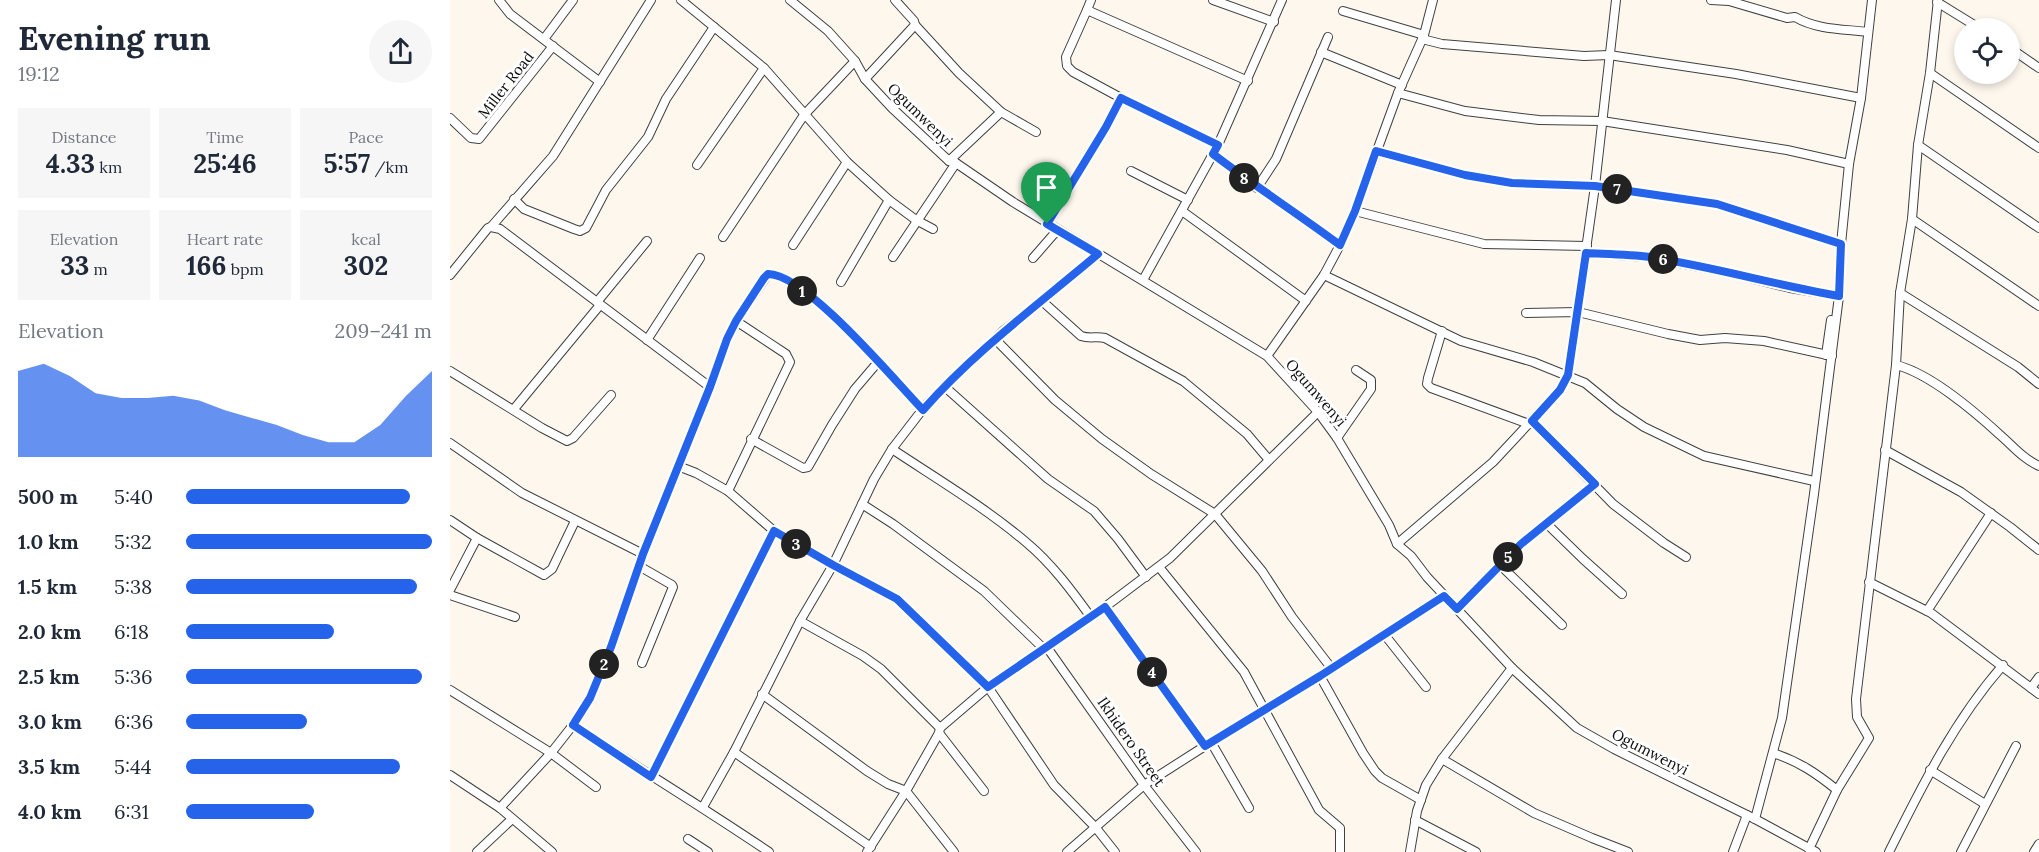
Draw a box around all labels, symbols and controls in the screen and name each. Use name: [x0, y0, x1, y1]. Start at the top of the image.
text: Evening run: [18, 17, 210, 59]
map controls: [1954, 18, 2020, 84]
button: locate: [1954, 18, 2020, 84]
button: share: [369, 20, 432, 83]
street label: Miller Road: [474, 47, 538, 122]
text: 19:12: [18, 61, 60, 86]
street label: Ogumwenyi: [884, 79, 957, 150]
text: Distance: [51, 127, 117, 147]
text: Time: [206, 127, 244, 147]
text: Pace: [349, 127, 383, 147]
text: 4.33: [46, 147, 95, 180]
text: 25:46: [193, 147, 257, 180]
text: 5:57: [324, 147, 370, 180]
text: km: [95, 157, 122, 177]
text: /km: [370, 157, 408, 177]
pin: [1021, 162, 1072, 224]
pin: 8: [1229, 163, 1259, 193]
text: 8: [1239, 168, 1249, 188]
icon: arrive: [1030, 171, 1063, 204]
pin: 7: [1602, 174, 1632, 204]
text: 7: [1613, 179, 1621, 199]
text: Elevation: [50, 229, 118, 249]
text: Heart rate: [187, 229, 263, 249]
text: kcal: [351, 229, 381, 249]
pin: 6: [1648, 244, 1678, 274]
text: 33: [60, 249, 89, 282]
text: 166: [186, 249, 227, 282]
text: 302: [344, 249, 388, 282]
text: 6: [1658, 249, 1668, 269]
text: m: [89, 259, 108, 279]
text: bpm: [227, 259, 264, 279]
pin: 1: [787, 276, 817, 306]
text: 1: [799, 281, 805, 301]
text: Elevation: [18, 318, 104, 343]
text: 209–241 m: [335, 318, 432, 343]
street label: Ogumwenyi: [1282, 355, 1351, 430]
text: 500 m: [18, 484, 78, 509]
text: 5:40: [114, 484, 153, 509]
text: 1.0 km: [18, 529, 79, 554]
text: 5:32: [114, 529, 152, 554]
pin: 3: [781, 529, 811, 559]
text: 3: [792, 534, 800, 554]
pin: 5: [1493, 542, 1523, 572]
text: 5: [1504, 547, 1512, 567]
text: 1.5 km: [18, 574, 77, 599]
text: 5:38: [114, 574, 152, 599]
text: 2.0 km: [18, 619, 81, 644]
text: 6:18: [114, 619, 149, 644]
pin: 2: [589, 649, 619, 679]
text: 2: [600, 654, 608, 674]
pin: 4: [1137, 657, 1167, 687]
text: 4: [1148, 662, 1156, 682]
text: 2.5 km: [18, 664, 80, 689]
text: 5:36: [114, 664, 153, 689]
street label: Ikhidero Street: [1094, 693, 1169, 790]
text: 3.0 km: [18, 709, 82, 734]
text: 6:36: [114, 709, 153, 734]
street label: Ogumwenyi: [1609, 724, 1692, 779]
text: 3.5 km: [18, 754, 80, 779]
text: 5:44: [114, 754, 152, 779]
text: 4.0 km: [18, 799, 82, 824]
text: 6:31: [114, 799, 149, 824]

